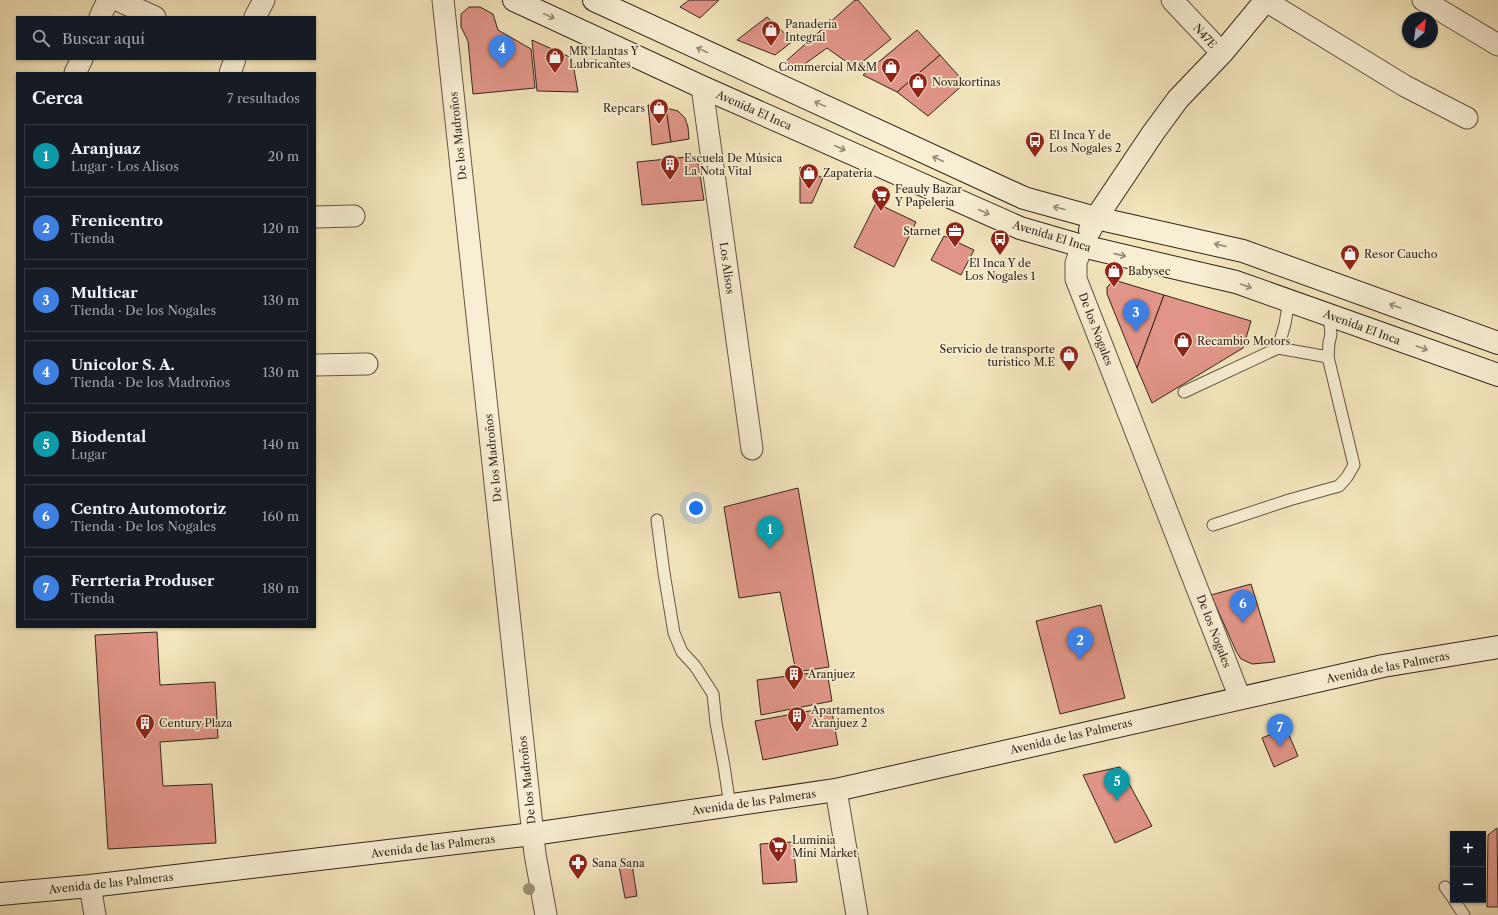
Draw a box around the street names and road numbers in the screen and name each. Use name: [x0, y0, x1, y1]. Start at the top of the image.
street label: N47E: [1190, 21, 1220, 51]
street label: Avenida El Inca: [713, 87, 794, 133]
street label: De los Madroños: [446, 91, 470, 181]
street label: Avenida El Inca: [1010, 217, 1093, 255]
street label: Los Alisos: [716, 241, 738, 295]
street label: De los Nogales: [1076, 291, 1116, 368]
street label: Avenida El Inca: [1321, 306, 1403, 348]
street label: De los Madroños: [481, 413, 505, 503]
street label: De los Nogales: [1194, 593, 1234, 670]
street label: Avenida de las Palmeras: [1324, 648, 1451, 686]
street label: Avenida de las Palmeras: [1007, 715, 1134, 757]
street label: De los Madroños: [515, 735, 539, 825]
street label: Avenida de las Palmeras: [690, 786, 817, 818]
street label: Avenida de las Palmeras: [369, 831, 496, 861]
street label: Avenida de las Palmeras: [47, 869, 174, 897]

